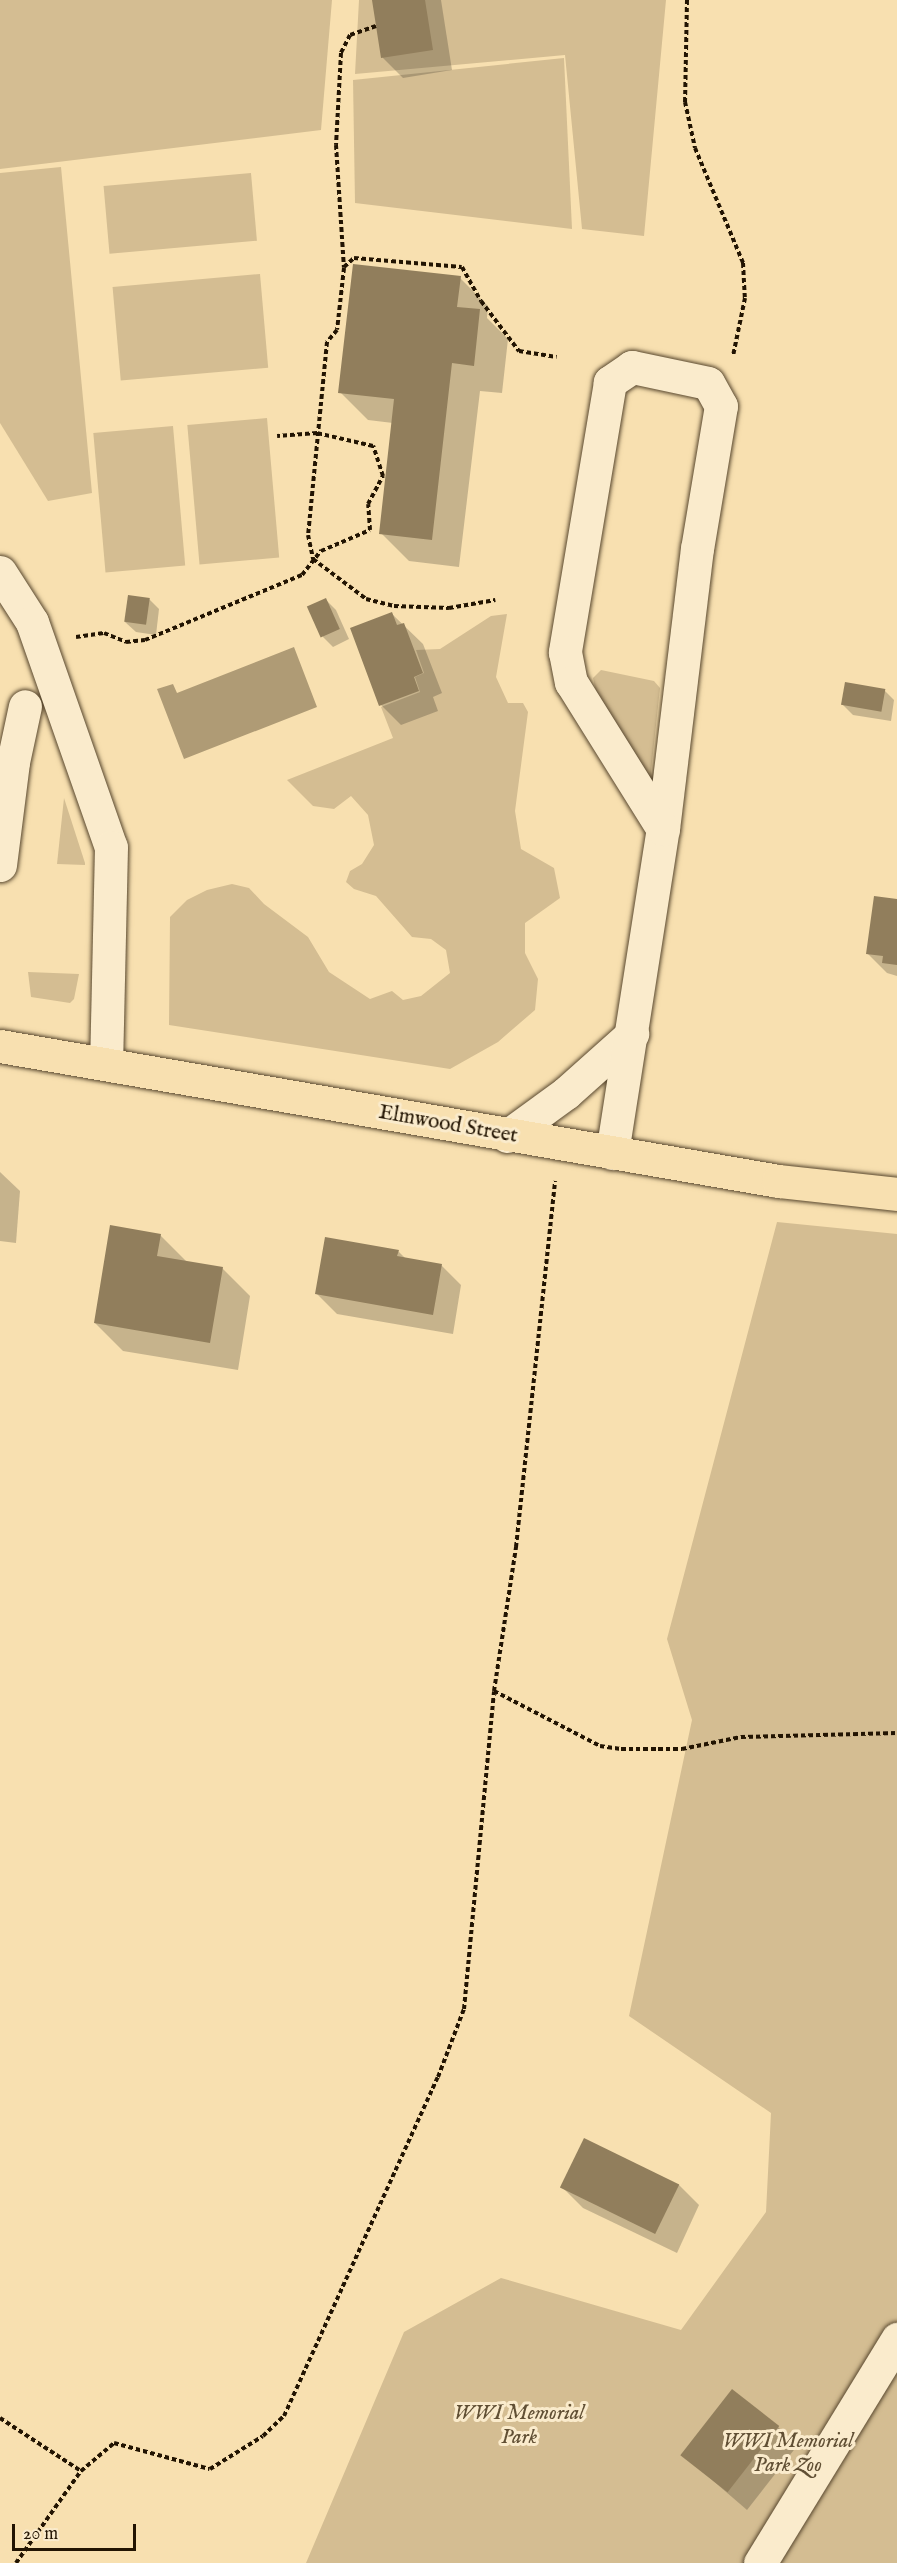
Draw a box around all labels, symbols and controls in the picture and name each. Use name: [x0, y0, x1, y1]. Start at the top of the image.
street label: Elmwood Street: [377, 1100, 519, 1150]
park label: WWI Memorial Park: [454, 2401, 584, 2451]
park label: WWI Memorial Park Zoo: [723, 2429, 853, 2479]
scale bar: [15, 2512, 140, 2550]
text: 20 m: [23, 2523, 58, 2546]

